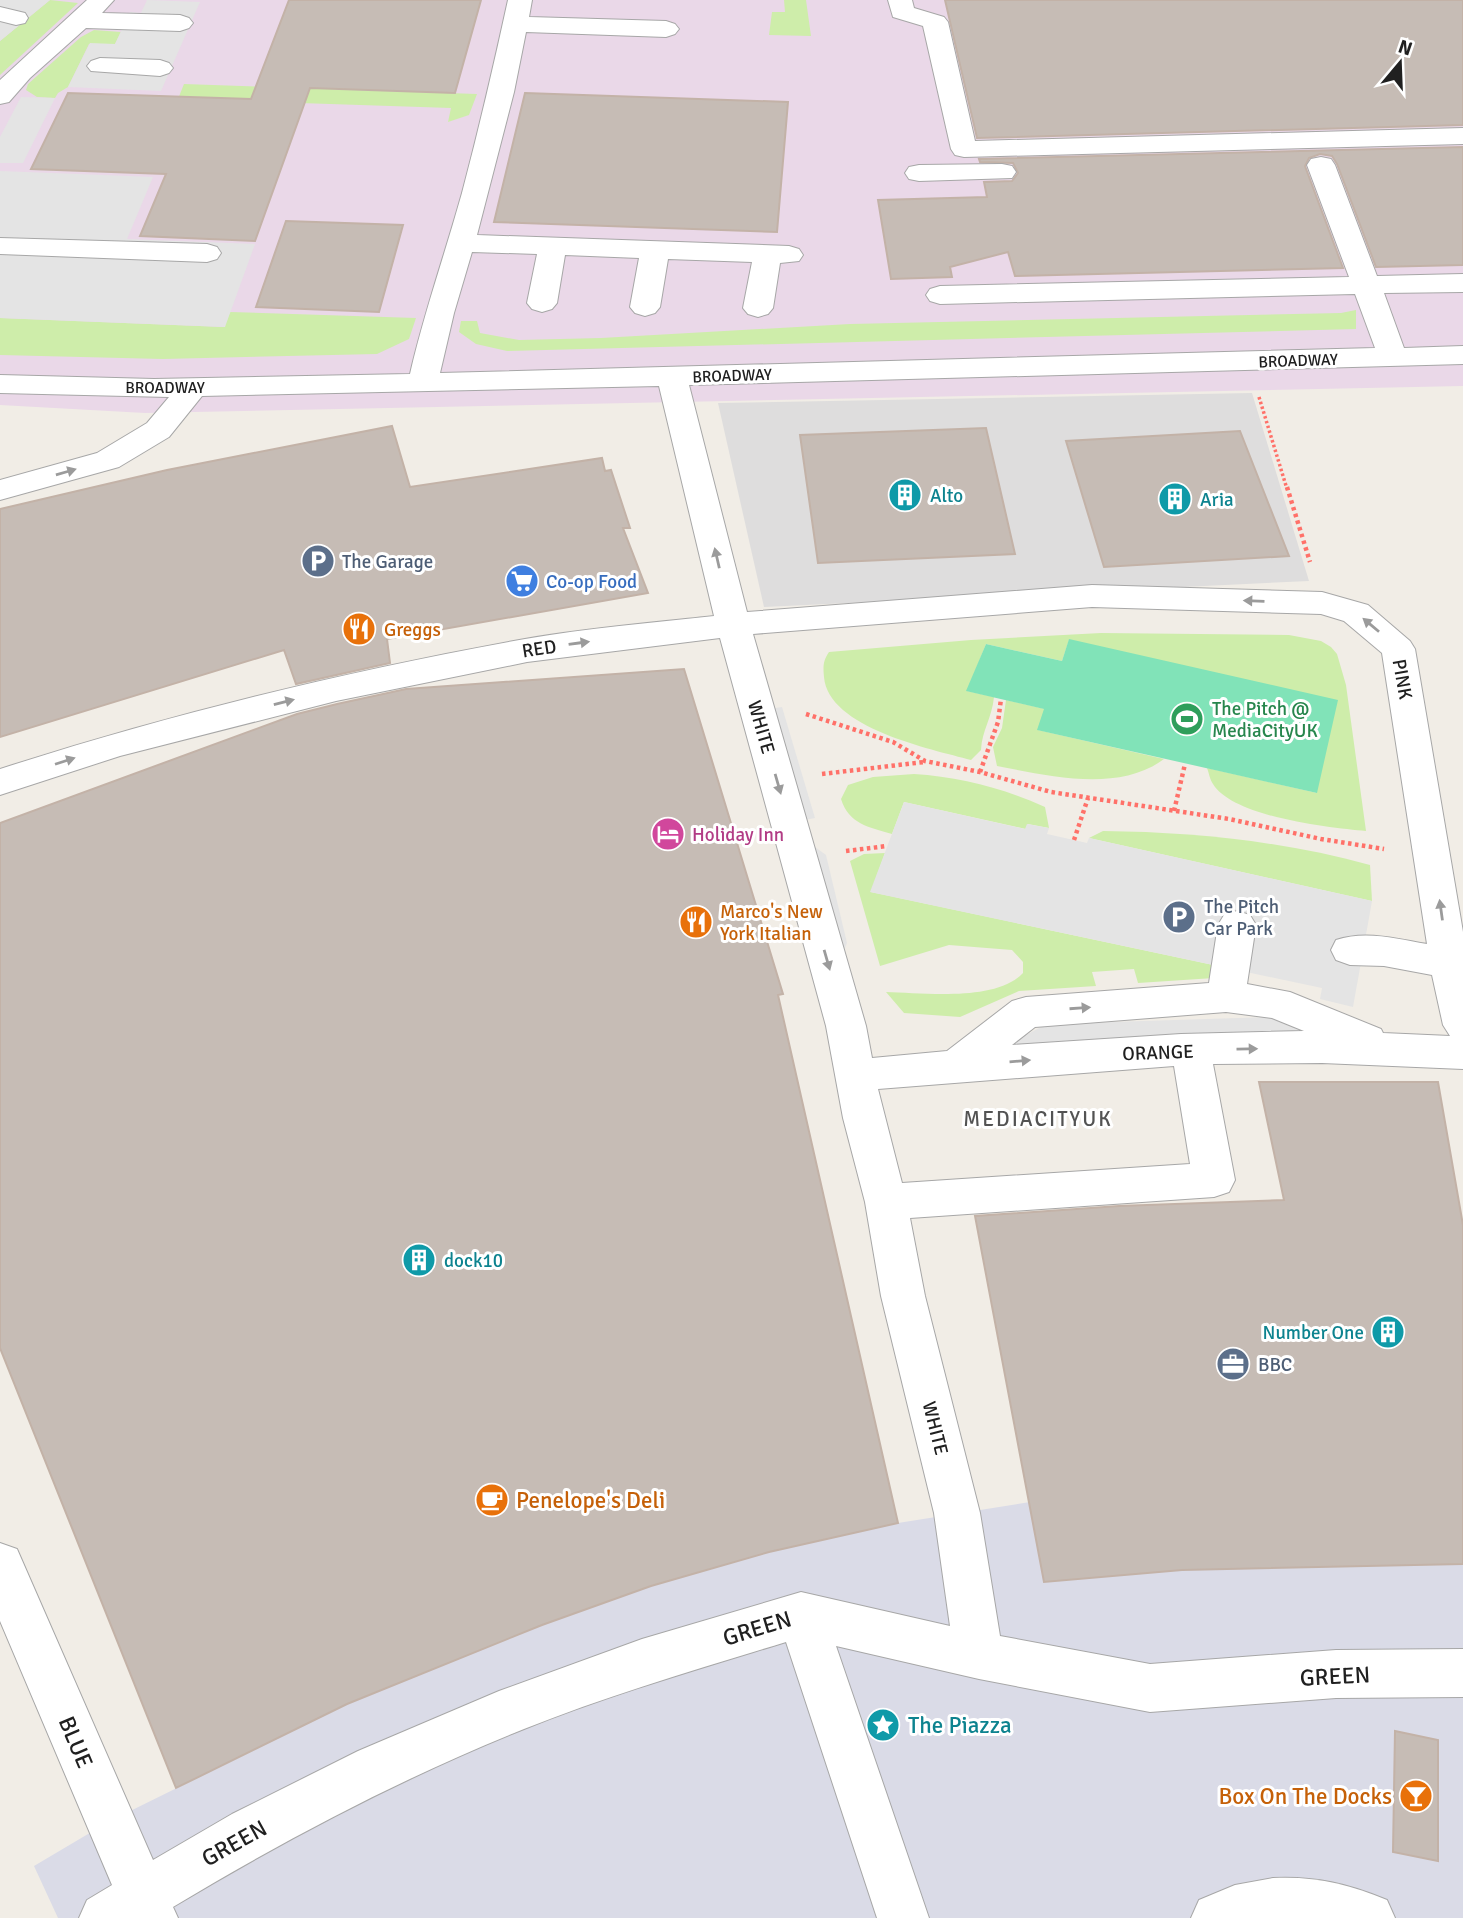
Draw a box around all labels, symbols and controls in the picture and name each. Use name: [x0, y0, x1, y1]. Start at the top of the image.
north arrow: [1365, 28, 1435, 98]
text: N: [1395, 34, 1415, 61]
street label: BROADWAY: [1258, 350, 1338, 372]
street label: BROADWAY: [692, 365, 772, 387]
street label: BROADWAY: [125, 378, 205, 398]
one-way arrow: [56, 467, 77, 477]
building icon: Alto: [886, 476, 924, 514]
building icon: Aria: [1156, 480, 1194, 518]
place label: Alto: [930, 484, 963, 508]
place label: Aria: [1200, 488, 1234, 512]
parking icon: The Garage: [299, 542, 337, 580]
one-way arrow: [711, 546, 722, 568]
place label: The Garage: [342, 550, 433, 574]
supermarket icon: Co-op Food: [503, 562, 541, 600]
place label: Co-op Food: [546, 570, 637, 594]
one-way arrow: [1243, 595, 1265, 607]
restaurant icon: Greggs: [340, 610, 378, 648]
place label: Greggs: [384, 618, 441, 642]
one-way arrow: [1362, 618, 1380, 633]
street label: RED: [520, 634, 558, 664]
one-way arrow: [568, 637, 590, 648]
street label: PINK: [1387, 657, 1417, 702]
one-way arrow: [274, 696, 296, 707]
place label: The Pitch @ MediaCityUK: [1212, 697, 1318, 743]
street label: WHITE: [742, 698, 780, 757]
sports icon: The Pitch @ MediaCityUK: [1168, 700, 1206, 738]
one-way arrow: [55, 756, 76, 766]
one-way arrow: [773, 774, 783, 795]
hotel icon: Holiday Inn: [649, 815, 687, 853]
place label: Holiday Inn: [692, 823, 784, 847]
place label: The Pitch Car Park: [1204, 895, 1279, 941]
parking icon: The Pitch Car Park: [1160, 898, 1198, 936]
one-way arrow: [1435, 899, 1446, 921]
place label: Marco's New York Italian: [720, 900, 823, 946]
restaurant icon: Marco's New York Italian: [677, 903, 715, 941]
one-way arrow: [823, 950, 833, 971]
one-way arrow: [1069, 1002, 1091, 1013]
street label: ORANGE: [1122, 1040, 1194, 1066]
one-way arrow: [1237, 1044, 1259, 1055]
one-way arrow: [1009, 1055, 1031, 1066]
district label: MEDIACITYUK: [963, 1106, 1113, 1132]
building icon: dock10: [400, 1241, 438, 1279]
place label: dock10: [444, 1249, 503, 1273]
building icon: Number One: [1369, 1313, 1407, 1351]
place label: Number One: [1262, 1321, 1364, 1345]
office icon: BBC: [1214, 1345, 1252, 1383]
place label: BBC: [1258, 1353, 1292, 1377]
street label: WHITE: [917, 1399, 953, 1458]
cafe icon: Penelope's Deli: [473, 1481, 511, 1519]
place label: Penelope's Deli: [516, 1486, 665, 1515]
street label: GREEN: [719, 1604, 795, 1653]
street label: GREEN: [1299, 1660, 1371, 1693]
place icon: The Piazza: [864, 1706, 902, 1744]
place label: The Piazza: [908, 1711, 1012, 1740]
street label: BLUE: [52, 1712, 99, 1773]
bar icon: Box On The Docks: [1397, 1777, 1435, 1815]
place label: Box On The Docks: [1218, 1782, 1392, 1811]
street label: GREEN: [196, 1814, 272, 1873]

